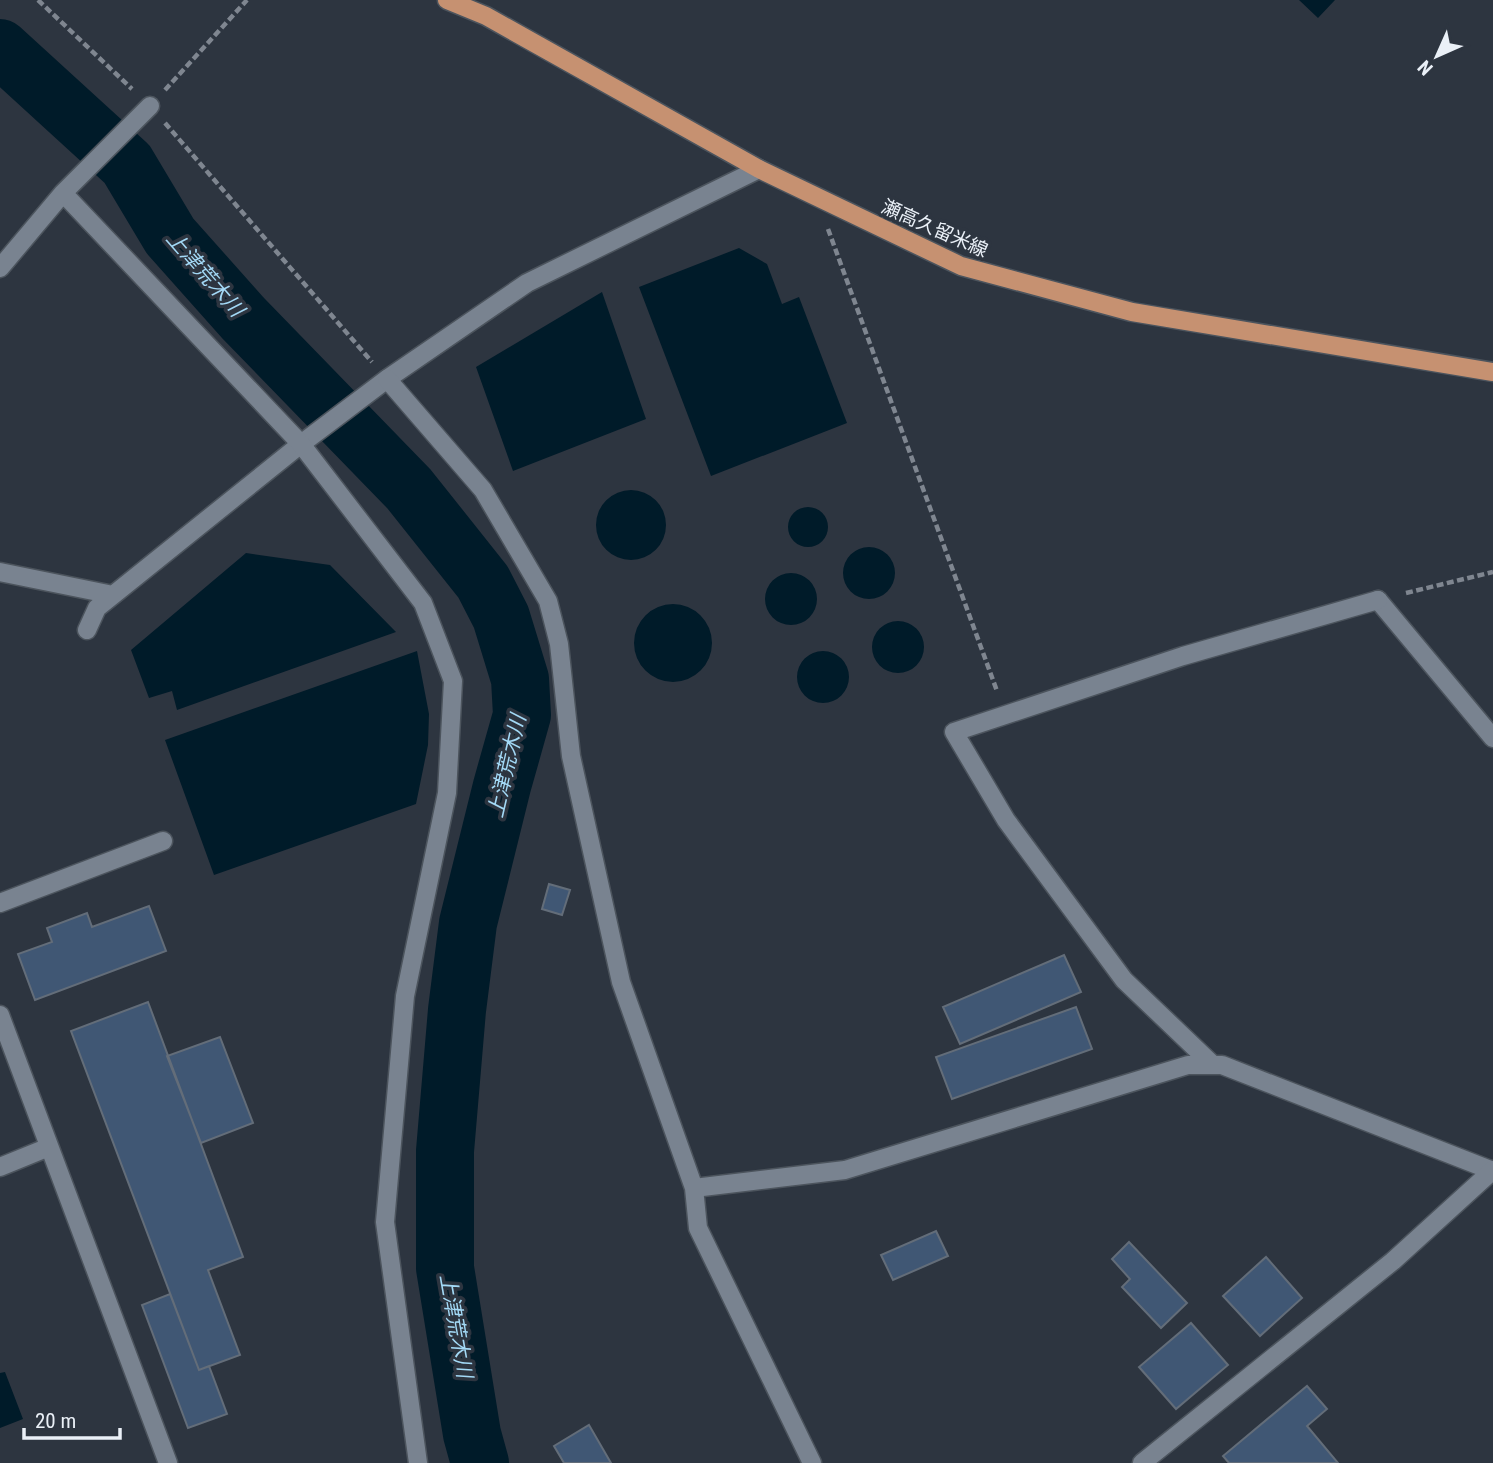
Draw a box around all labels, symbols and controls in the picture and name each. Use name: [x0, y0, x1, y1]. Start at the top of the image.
north arrow: [1402, 21, 1472, 91]
text: N: [1413, 55, 1438, 80]
street label: 瀬高久留米線: [878, 195, 992, 262]
water label: 上津荒木川: [162, 227, 250, 323]
water label: 上津荒木川: [483, 710, 531, 820]
water label: 上津荒木川: [435, 1272, 477, 1382]
scale bar: [24, 1396, 121, 1440]
text: 20 m: [35, 1409, 76, 1433]

